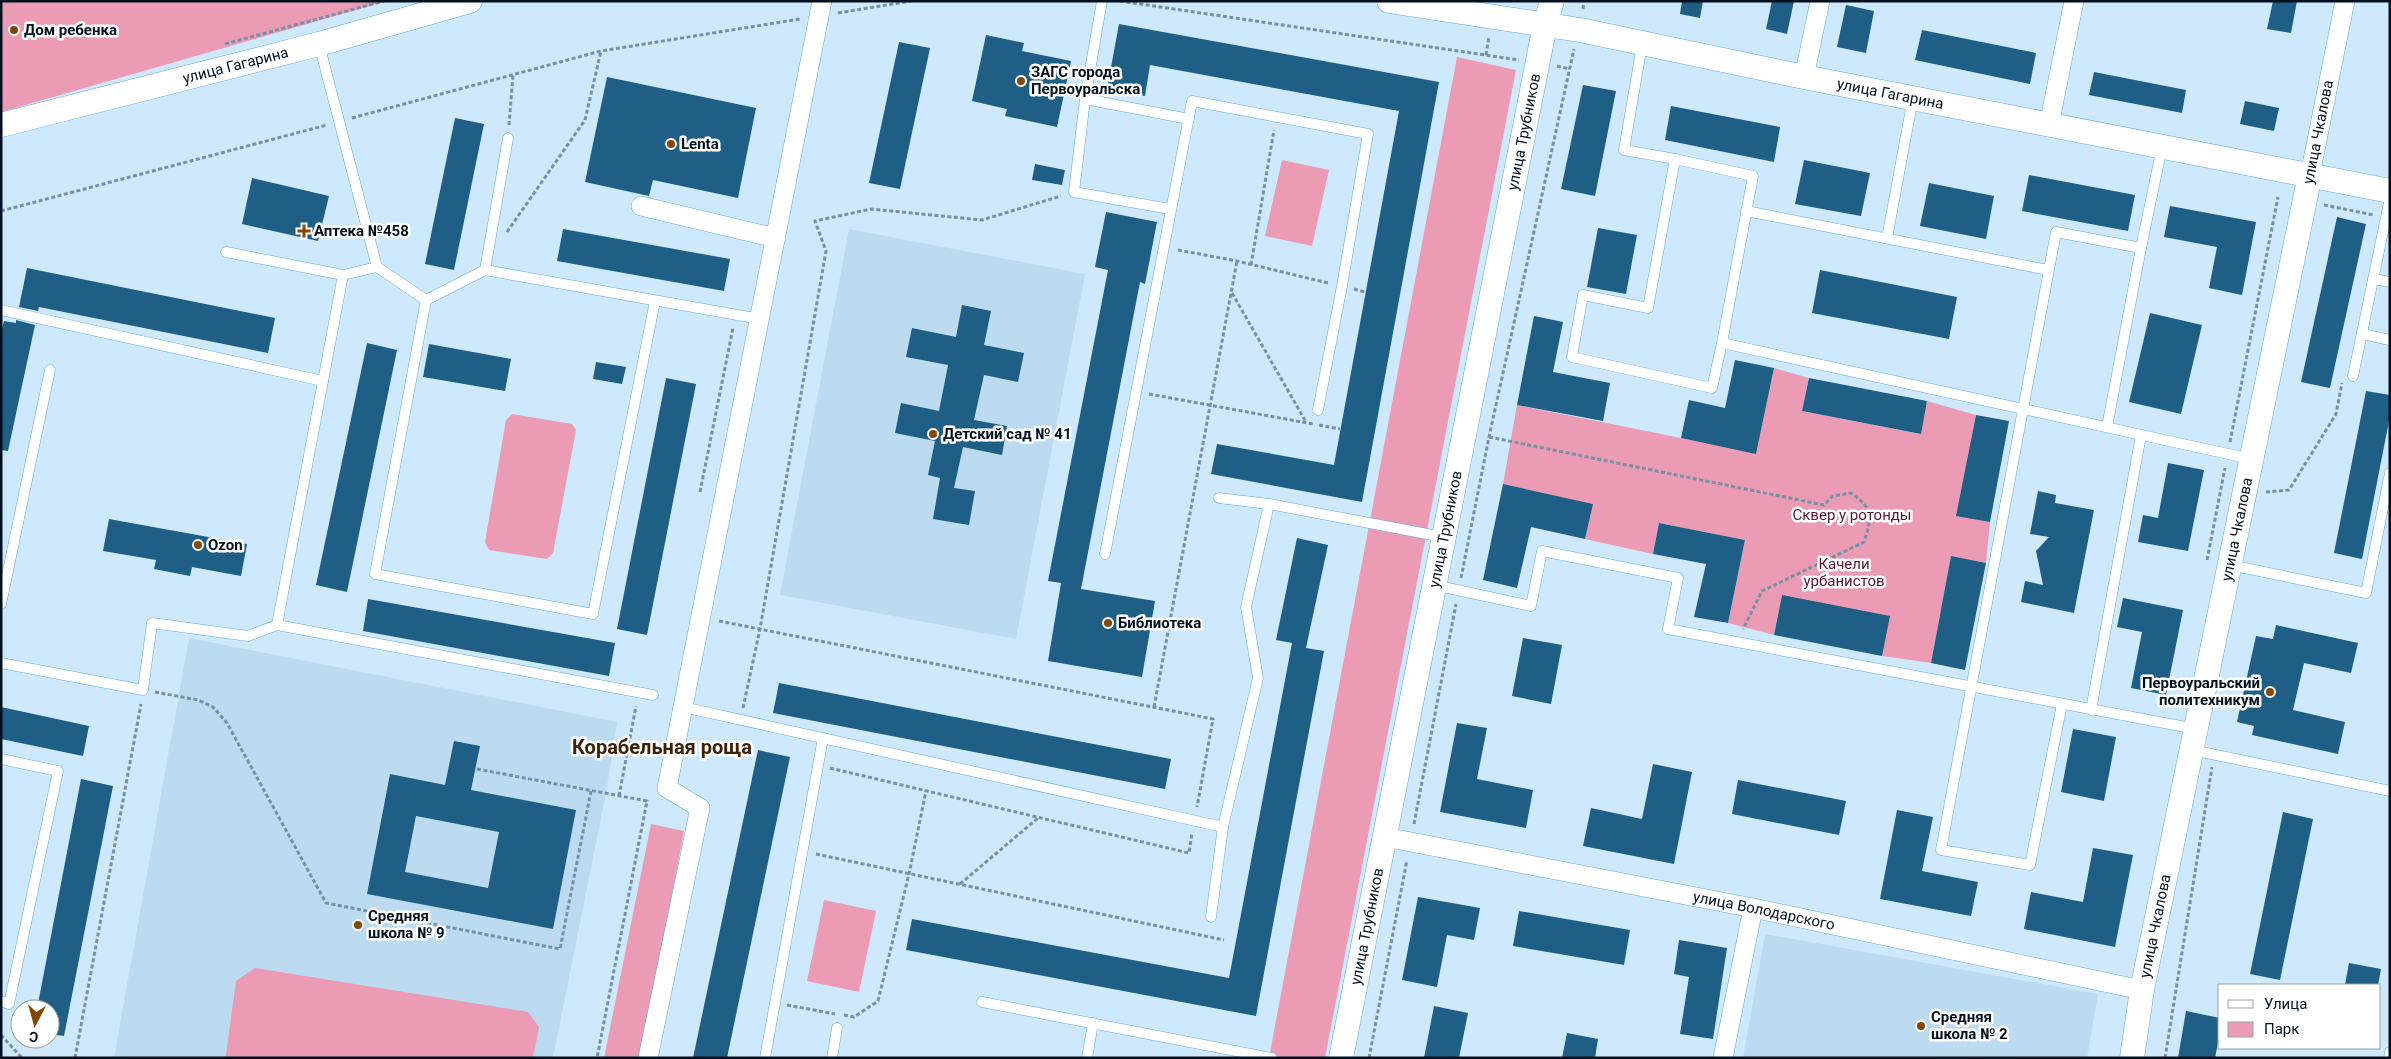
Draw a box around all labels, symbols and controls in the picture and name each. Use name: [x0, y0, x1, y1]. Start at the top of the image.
place label: Дом ребенка: [24, 21, 117, 39]
marker: Дом ребенка: [8, 24, 20, 36]
street label: улица Гагарина: [181, 43, 290, 87]
place label: ЗАГС города Первоуральска: [1031, 63, 1140, 98]
street label: улица Трубников: [1504, 72, 1544, 192]
marker: ЗАГС города Первоуральска: [1015, 75, 1027, 87]
street label: улица Гагарина: [1835, 75, 1945, 113]
street label: улица Чкалова: [2299, 79, 2337, 185]
place label: Lenta: [681, 135, 719, 153]
marker: Lenta: [665, 138, 677, 150]
place label: Аптека №458: [314, 222, 409, 240]
marker: Аптека №458: [298, 225, 310, 237]
place label: Детский сад № 41: [943, 425, 1072, 443]
marker: Детский сад № 41: [927, 428, 939, 440]
street label: улица Трубников: [1425, 469, 1466, 589]
street label: улица Чкалова: [2217, 476, 2256, 583]
park label: Сквер у ротонды: [1793, 506, 1912, 524]
place label: Ozon: [208, 536, 243, 554]
marker: Ozon: [192, 539, 204, 551]
park label: Качели урбанистов: [1803, 555, 1885, 590]
place label: Библиотека: [1118, 614, 1201, 632]
marker: Библиотека: [1102, 617, 1114, 629]
place label: Первоуральский политехникум: [2142, 674, 2260, 709]
marker: Первоуральский политехникум: [2264, 686, 2276, 698]
district label: Корабельная роща: [572, 735, 752, 759]
street label: улица Трубников: [1347, 866, 1387, 987]
street label: улица Чкалова: [2136, 873, 2175, 980]
street label: улица Володарского: [1691, 888, 1836, 934]
place label: Средняя школа № 9: [368, 907, 445, 942]
marker: Средняя школа № 9: [352, 919, 364, 931]
legend: [2218, 984, 2381, 1049]
text: Улица: [2264, 995, 2307, 1013]
north arrow: [10, 999, 60, 1049]
place label: Средняя школа № 2: [1931, 1008, 2008, 1043]
marker: Средняя школа № 2: [1915, 1020, 1927, 1032]
text: Парк: [2264, 1020, 2299, 1038]
text: С: [28, 1028, 39, 1045]

